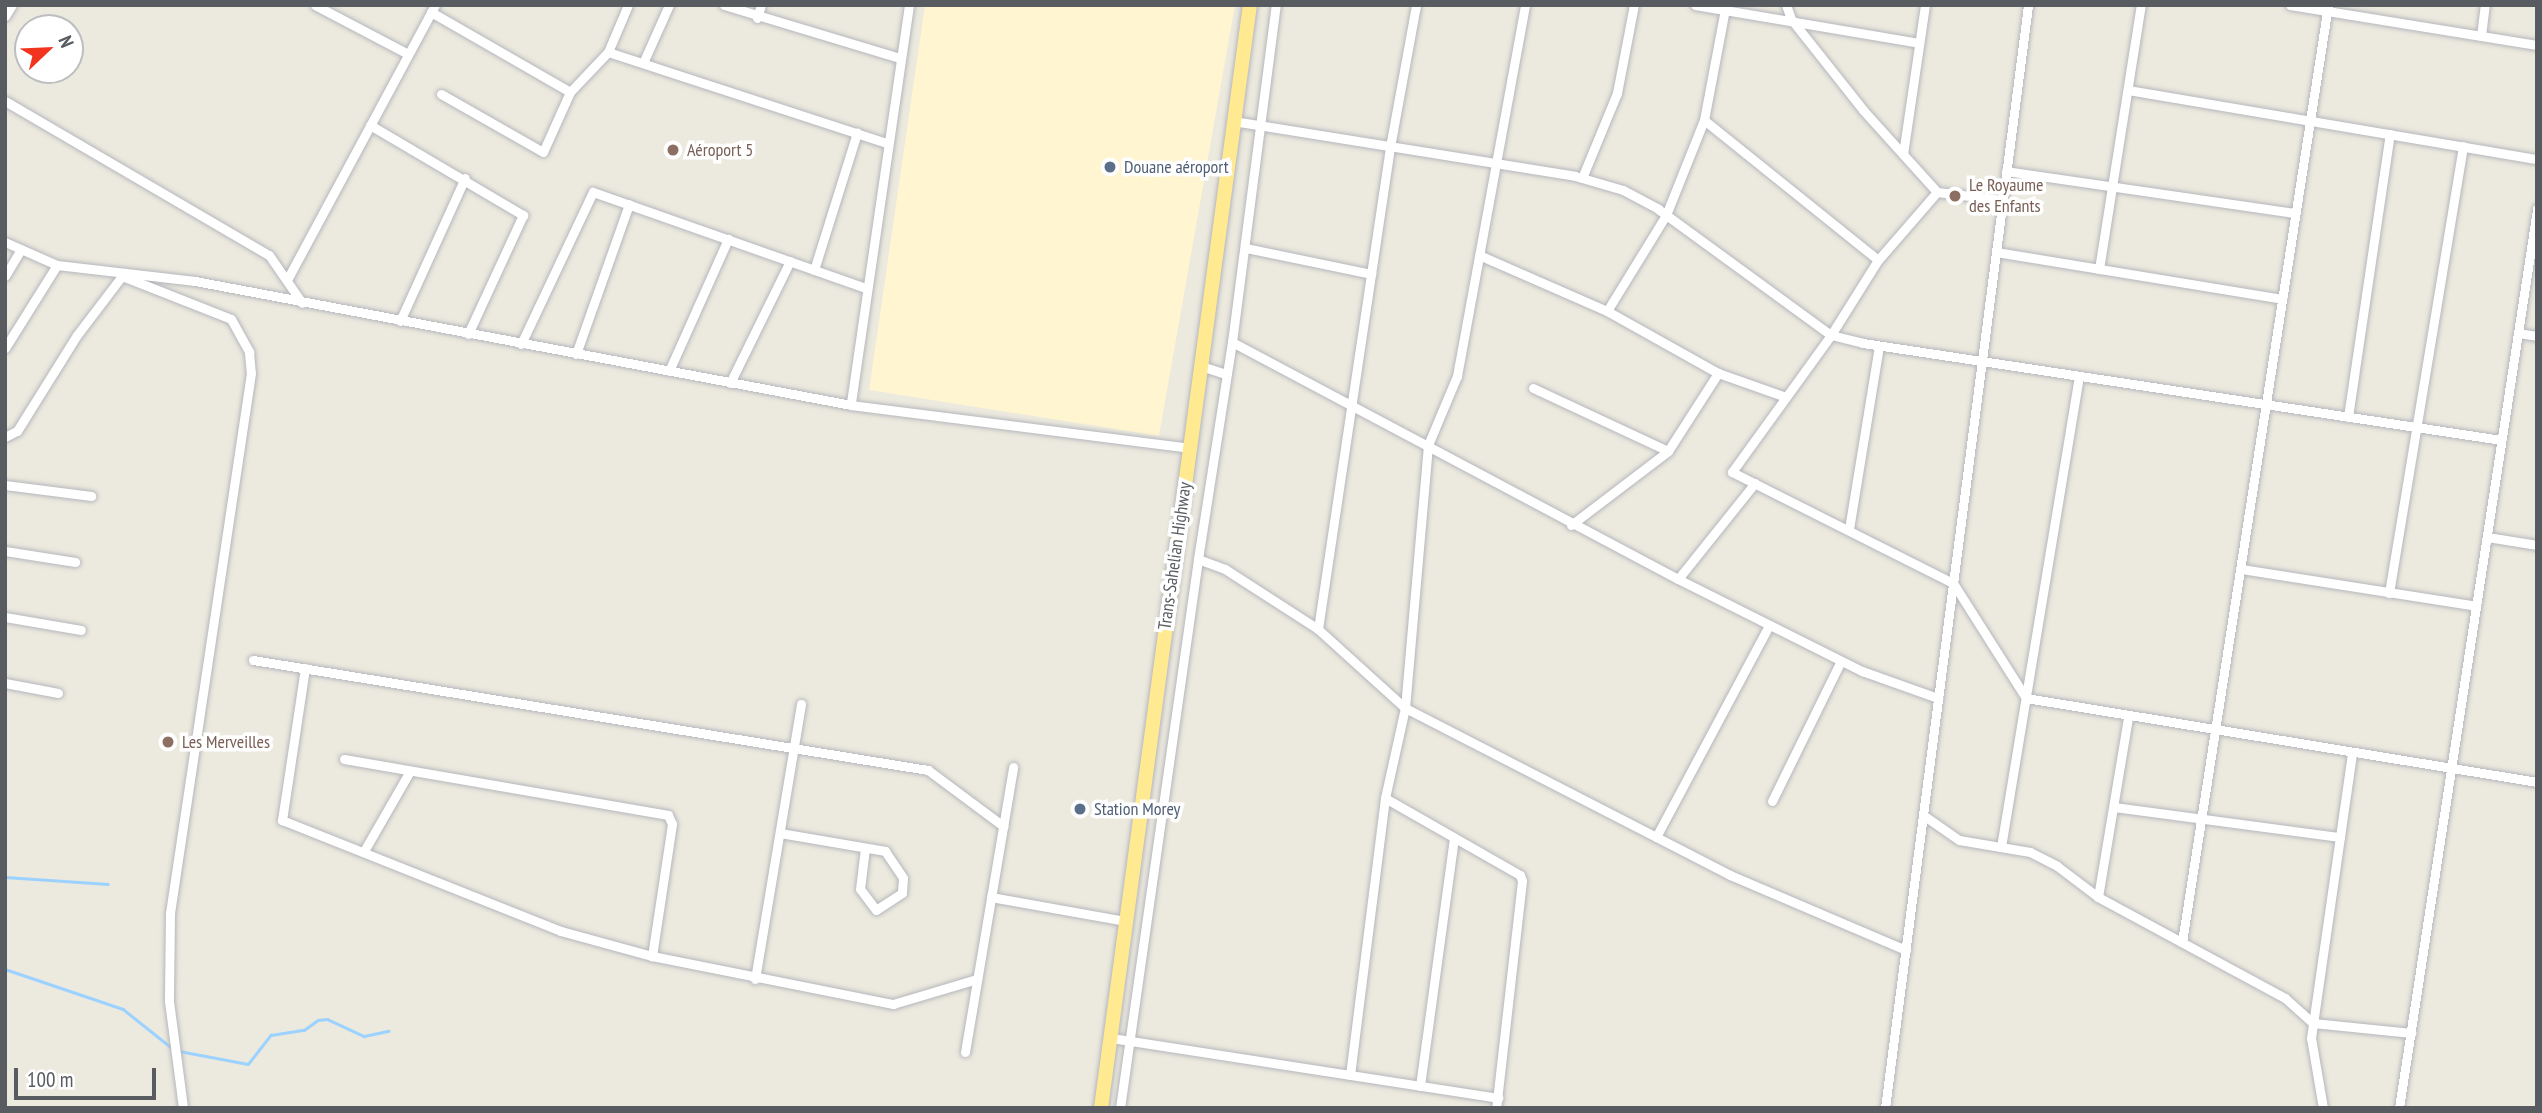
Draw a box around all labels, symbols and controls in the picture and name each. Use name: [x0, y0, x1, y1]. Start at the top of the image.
north arrow: [14, 14, 84, 84]
text: N: [53, 32, 80, 51]
place label: Aéroport 5: [687, 139, 753, 161]
marker: Aéroport 5: [665, 142, 681, 158]
place label: Douane aéroport: [1124, 156, 1229, 178]
marker: Douane aéroport: [1102, 159, 1118, 175]
place label: Le Royaume des Enfants: [1969, 175, 2043, 218]
marker: Le Royaume des Enfants: [1947, 188, 1963, 204]
street label: Trans-Sahelian Highway: [1154, 481, 1196, 631]
place label: Les Merveilles: [182, 731, 270, 753]
marker: Les Merveilles: [160, 734, 176, 750]
place label: Station Morey: [1094, 798, 1180, 820]
marker: Station Morey: [1072, 801, 1088, 817]
scale bar: [18, 1054, 159, 1098]
text: 100 m: [27, 1066, 73, 1093]

